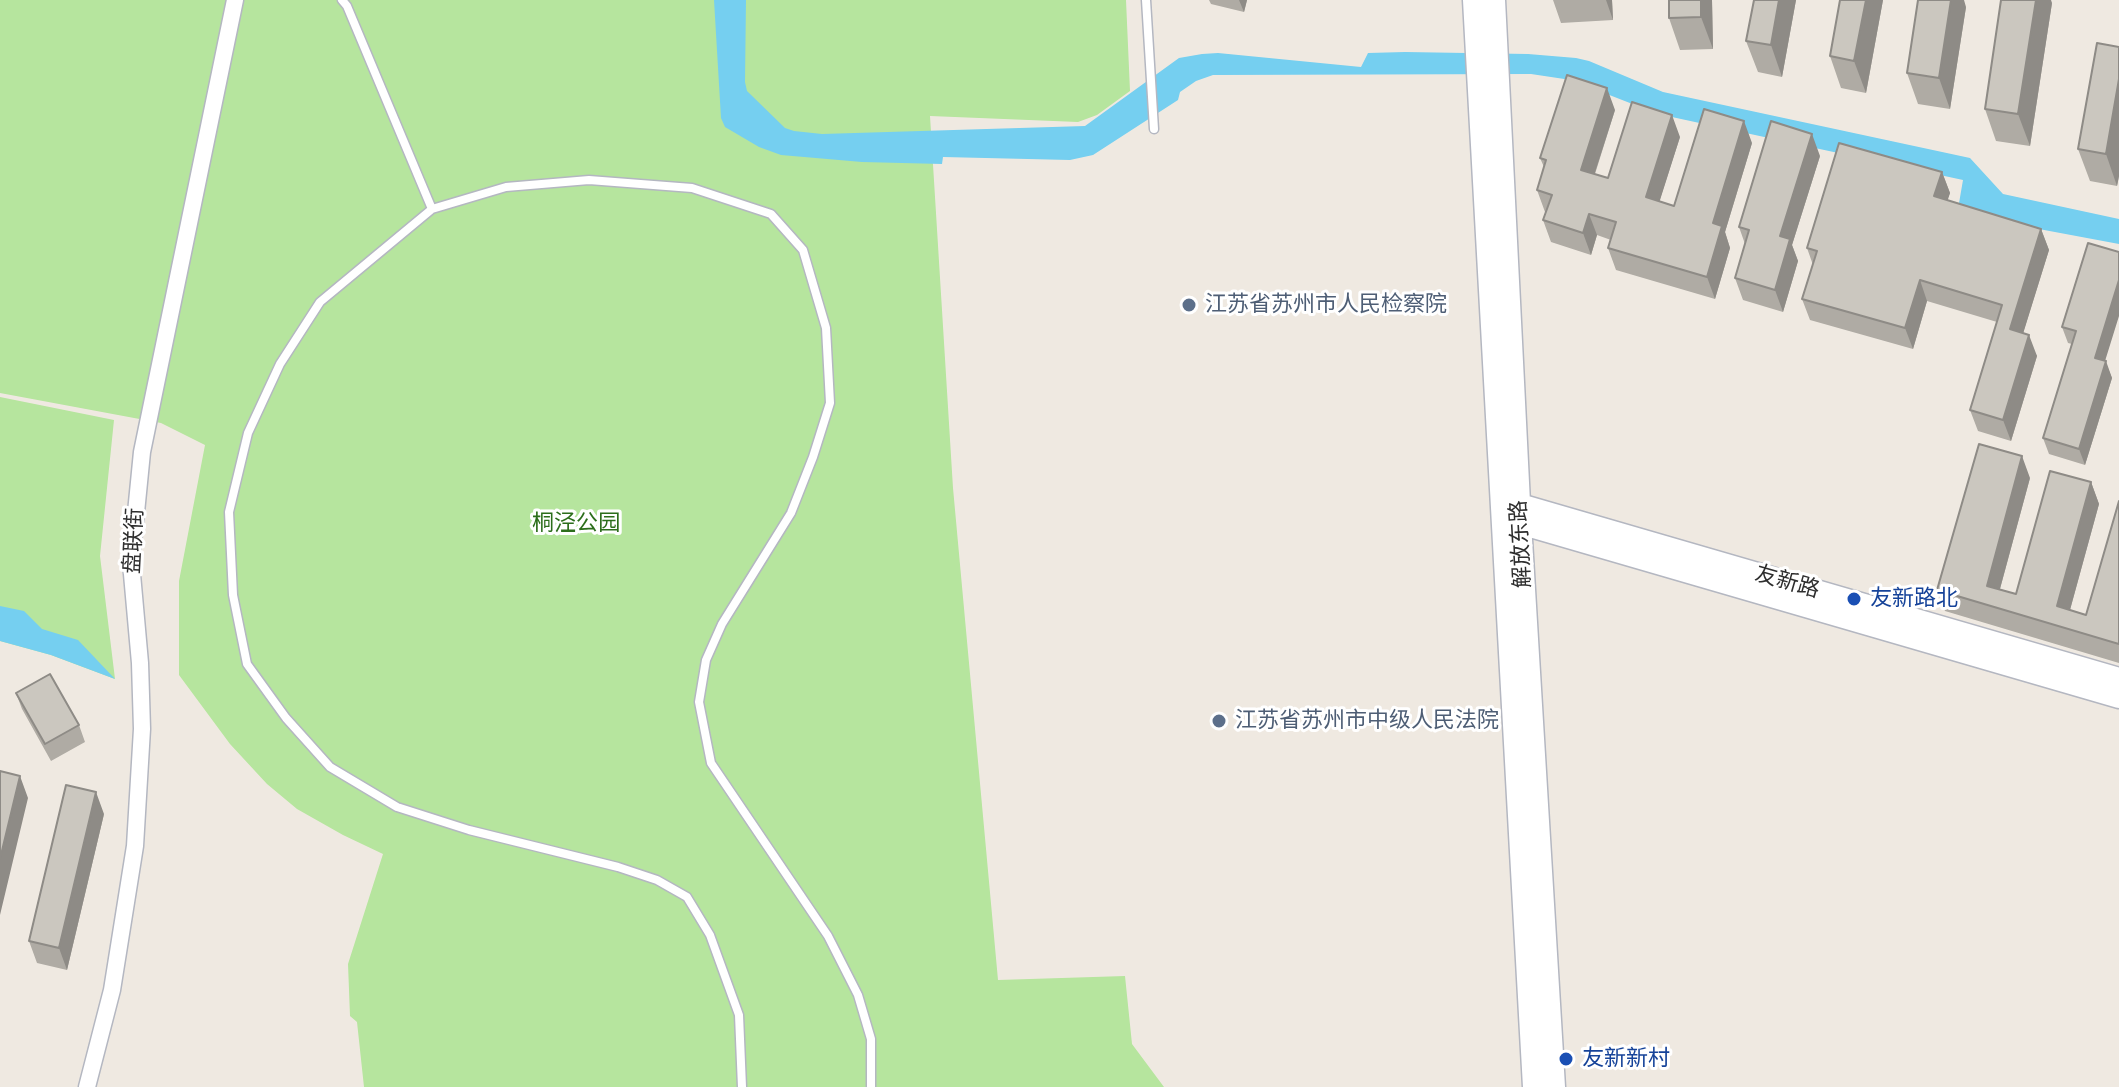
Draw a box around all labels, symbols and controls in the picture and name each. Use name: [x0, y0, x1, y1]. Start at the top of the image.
place label: 江苏省苏州市人民检察院: [1205, 292, 1447, 318]
marker: 江苏省苏州市人民检察院: [1180, 296, 1198, 314]
street label: 解放东路: [1507, 499, 1537, 589]
street label: 盘联街: [120, 507, 150, 575]
park label: 桐泾公园: [532, 511, 620, 537]
street label: 友新路: [1752, 561, 1822, 605]
place label: 友新路北: [1870, 586, 1958, 612]
marker: 友新路北: [1845, 590, 1863, 608]
place label: 江苏省苏州市中级人民法院: [1235, 708, 1499, 734]
marker: 江苏省苏州市中级人民法院: [1210, 712, 1228, 730]
place label: 友新新村: [1582, 1046, 1670, 1072]
marker: 友新新村: [1557, 1050, 1575, 1068]

